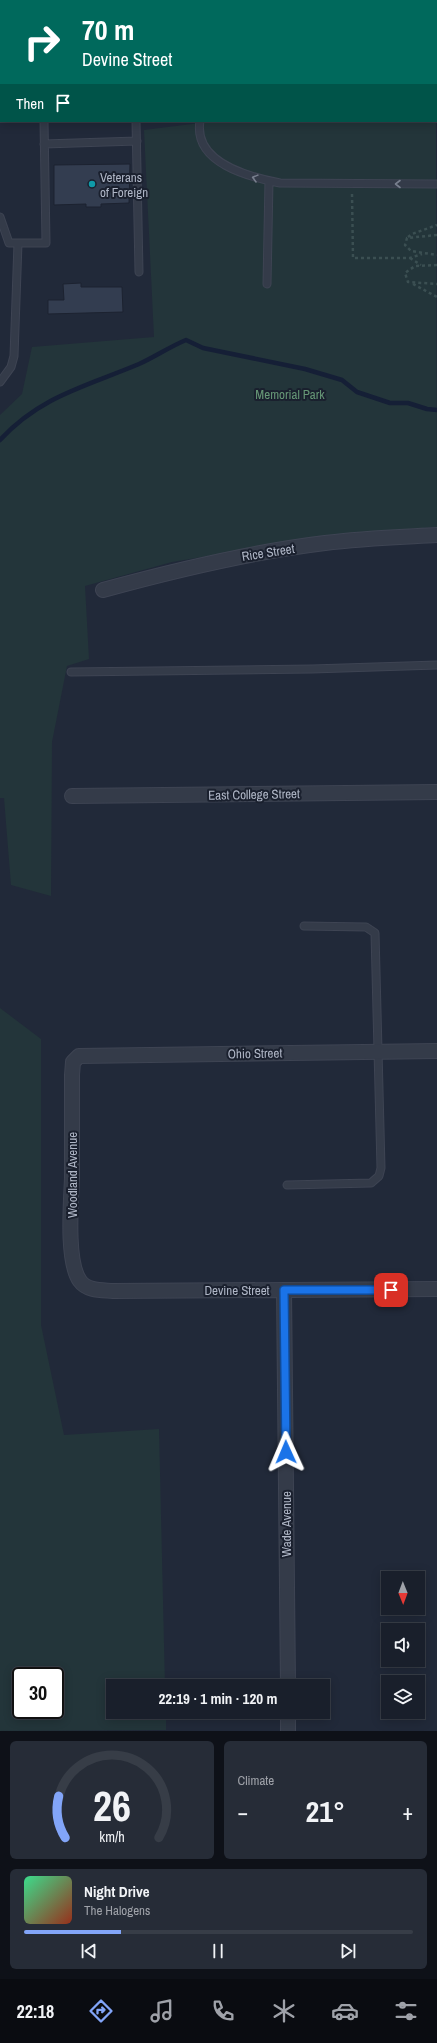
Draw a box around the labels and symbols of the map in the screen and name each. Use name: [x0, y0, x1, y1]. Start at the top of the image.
place label: Veterans of Foreign: [100, 169, 148, 201]
one-way arrow: [251, 174, 258, 182]
marker: Veterans of Foreign: [87, 179, 97, 189]
one-way arrow: [395, 180, 401, 188]
park label: Memorial Park: [255, 386, 325, 403]
street label: Rice Street: [240, 540, 296, 565]
street label: East College Street: [208, 785, 300, 804]
street label: Ohio Street: [228, 1045, 282, 1062]
street label: Woodland Avenue: [64, 1132, 81, 1218]
pin: [374, 1273, 408, 1307]
street label: Devine Street: [204, 1282, 270, 1299]
position arrow: [265, 1431, 307, 1473]
street label: Wade Avenue: [278, 1491, 295, 1557]
north arrow: [381, 1571, 425, 1615]
speed limit sign: 30: [12, 1667, 64, 1719]

